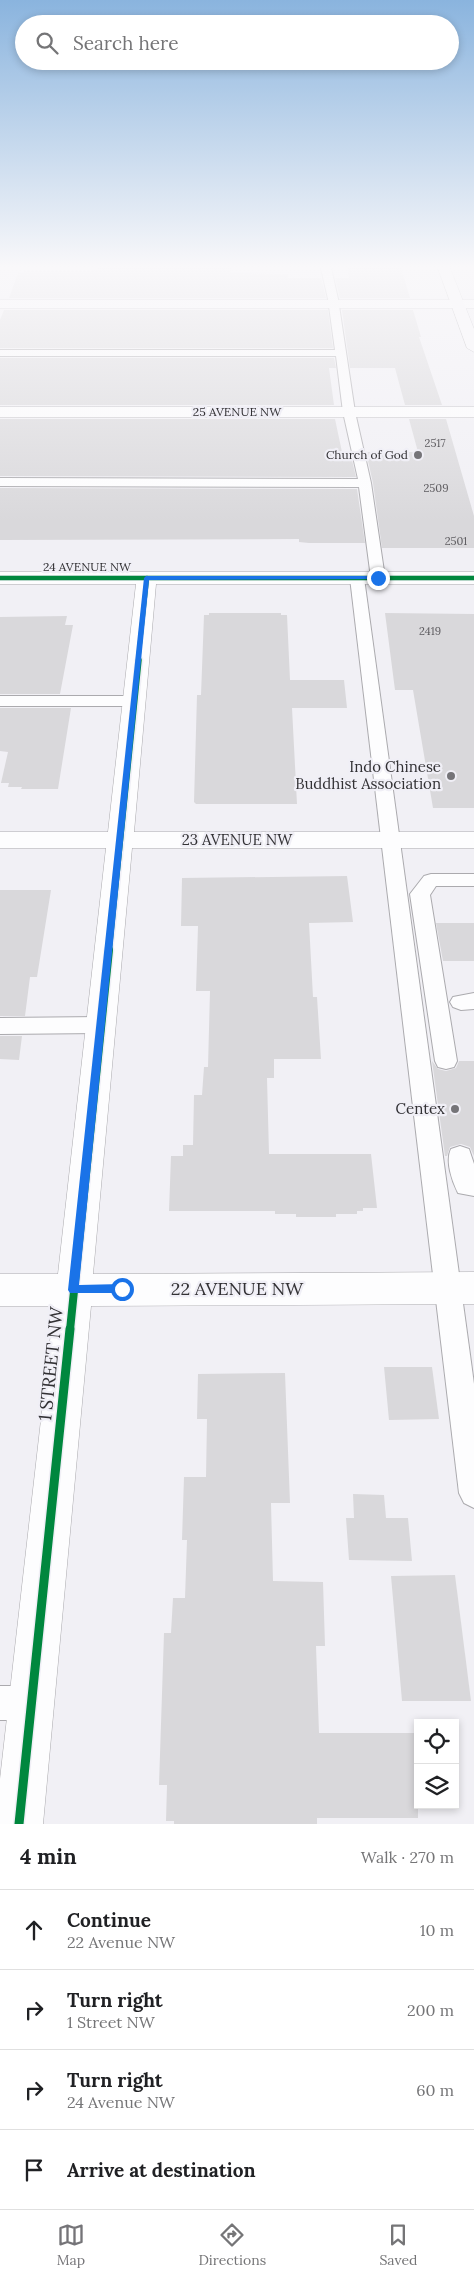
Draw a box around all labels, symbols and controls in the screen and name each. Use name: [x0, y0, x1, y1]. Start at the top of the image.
search box: [15, 15, 459, 70]
icon: search: [33, 29, 61, 57]
text: Search here: [73, 31, 179, 55]
street label: 25 AVENUE NW: [193, 404, 282, 419]
house number: 2517: [425, 436, 445, 450]
place label: Church of God: [326, 447, 408, 462]
marker: Church of God: [412, 449, 424, 461]
house number: 2509: [423, 481, 449, 495]
house number: 2501: [445, 534, 467, 548]
street label: 24 AVENUE NW: [43, 559, 132, 574]
route end: [367, 567, 390, 590]
house number: 2419: [419, 624, 441, 638]
place label: Indo Chinese Buddhist Association: [295, 757, 441, 793]
marker: Indo Chinese Buddhist Association: [445, 770, 457, 782]
street label: 23 AVENUE NW: [182, 830, 293, 849]
place label: Centex: [396, 1099, 445, 1118]
marker: Centex: [449, 1103, 461, 1115]
street label: 22 AVENUE NW: [171, 1277, 304, 1300]
route start: [111, 1278, 134, 1301]
street label: 1 STREET NW: [33, 1305, 68, 1422]
map controls: [414, 1719, 459, 1809]
button: locate: [414, 1719, 459, 1764]
button: layers: [414, 1764, 459, 1809]
text: 4 min: [20, 1843, 77, 1870]
text: Walk · 270 m: [361, 1847, 454, 1867]
text: Continue: [67, 1908, 151, 1932]
icon: ahead: [20, 1916, 48, 1944]
text: 10 m: [420, 1920, 454, 1940]
text: 22 Avenue NW: [67, 1932, 175, 1952]
text: Turn right: [67, 1988, 163, 2012]
icon: right: [20, 1996, 48, 2024]
text: 200 m: [407, 2000, 454, 2020]
text: 1 Street NW: [67, 2012, 155, 2032]
text: Turn right: [67, 2068, 163, 2092]
icon: right: [20, 2076, 48, 2104]
text: 60 m: [416, 2080, 454, 2100]
text: 24 Avenue NW: [67, 2092, 175, 2112]
icon: arrive: [20, 2156, 48, 2184]
text: Arrive at destination: [67, 2158, 256, 2182]
tab: Map: [57, 2221, 85, 2269]
tab: Directions: [198, 2221, 266, 2269]
tab: Saved: [379, 2221, 417, 2269]

